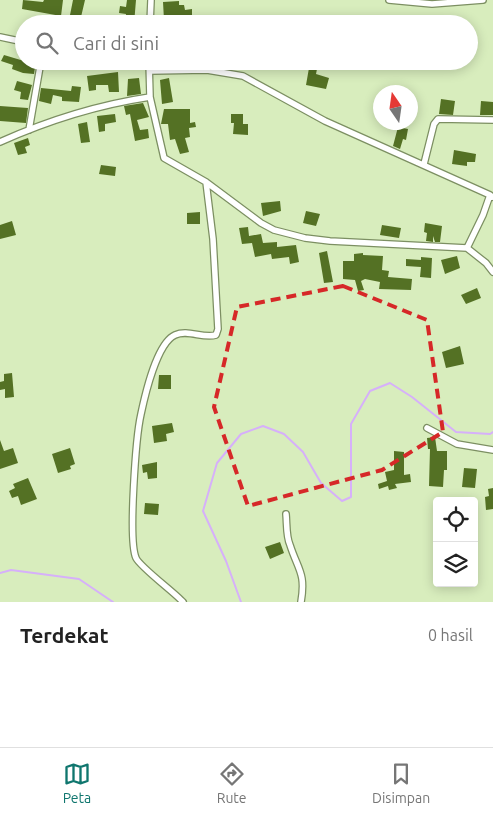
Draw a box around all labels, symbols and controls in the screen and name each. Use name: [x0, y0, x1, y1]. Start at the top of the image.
search box: [15, 15, 478, 70]
icon: search: [33, 29, 61, 57]
text: Cari di sini: [73, 32, 159, 54]
north arrow: [373, 85, 418, 130]
map controls: [433, 497, 478, 587]
button: locate: [433, 497, 478, 542]
button: layers: [433, 542, 478, 587]
text: Terdekat: [20, 623, 108, 647]
text: 0 hasil: [428, 626, 473, 644]
tab: Peta: [63, 760, 91, 806]
tab: Rute: [217, 760, 247, 806]
tab: Disimpan: [372, 760, 430, 806]

